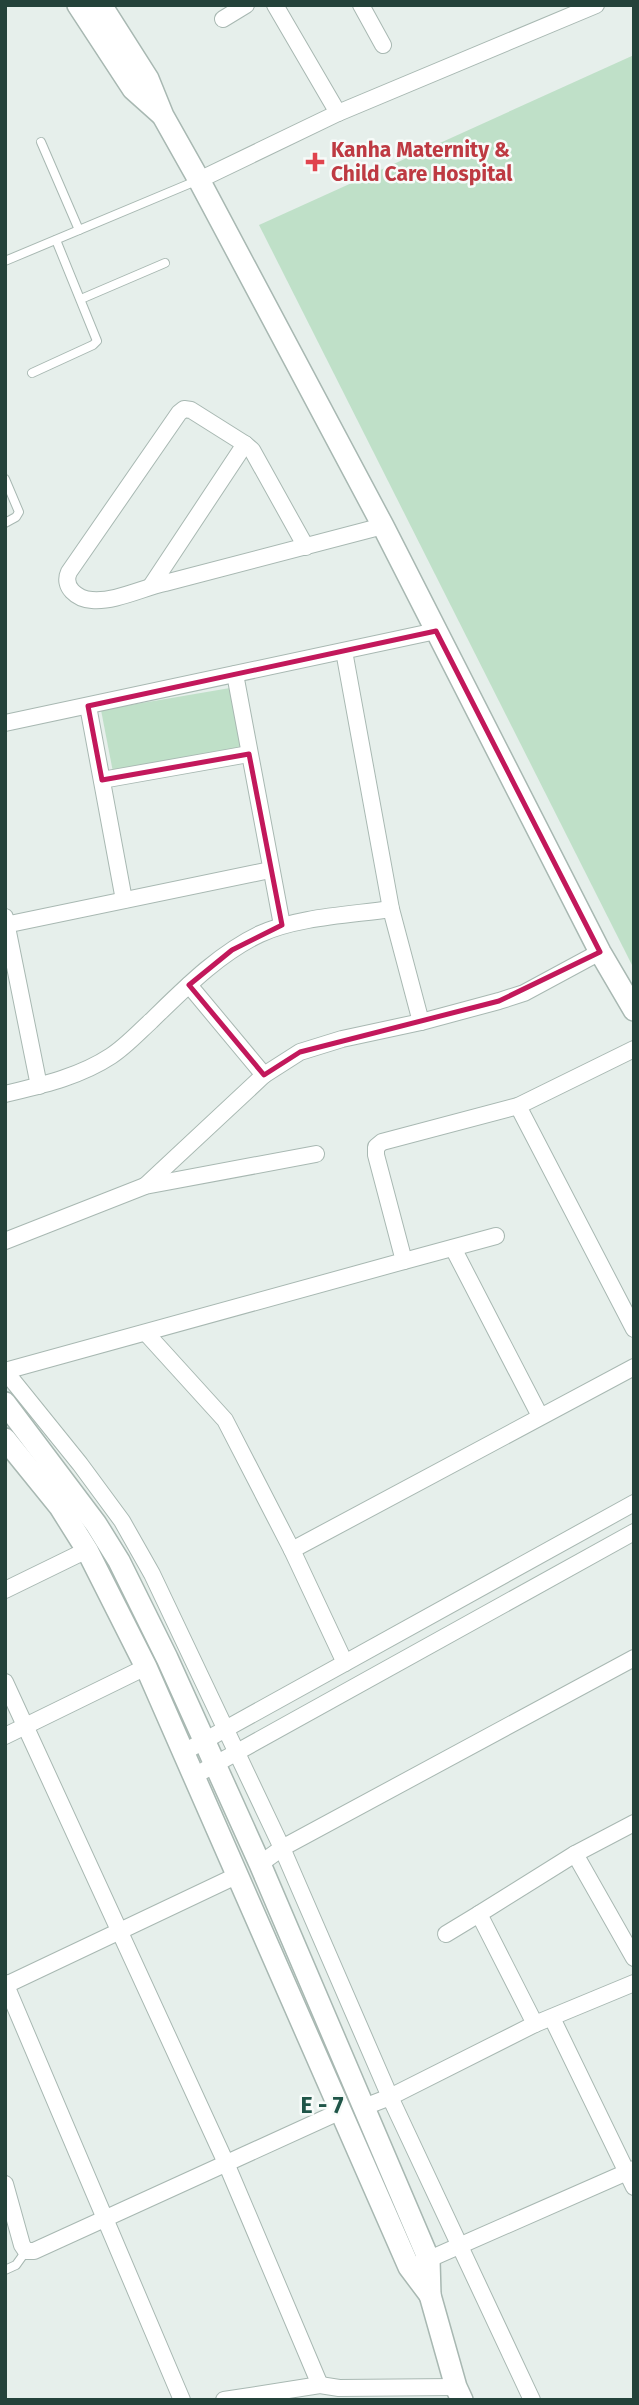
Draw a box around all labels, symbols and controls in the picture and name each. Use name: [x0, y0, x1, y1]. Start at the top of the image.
place label: Kanha Maternity & Child Care Hospital: [331, 137, 513, 187]
marker: Kanha Maternity & Child Care Hospital: [305, 152, 325, 172]
district label: E - 7: [300, 2091, 344, 2119]

